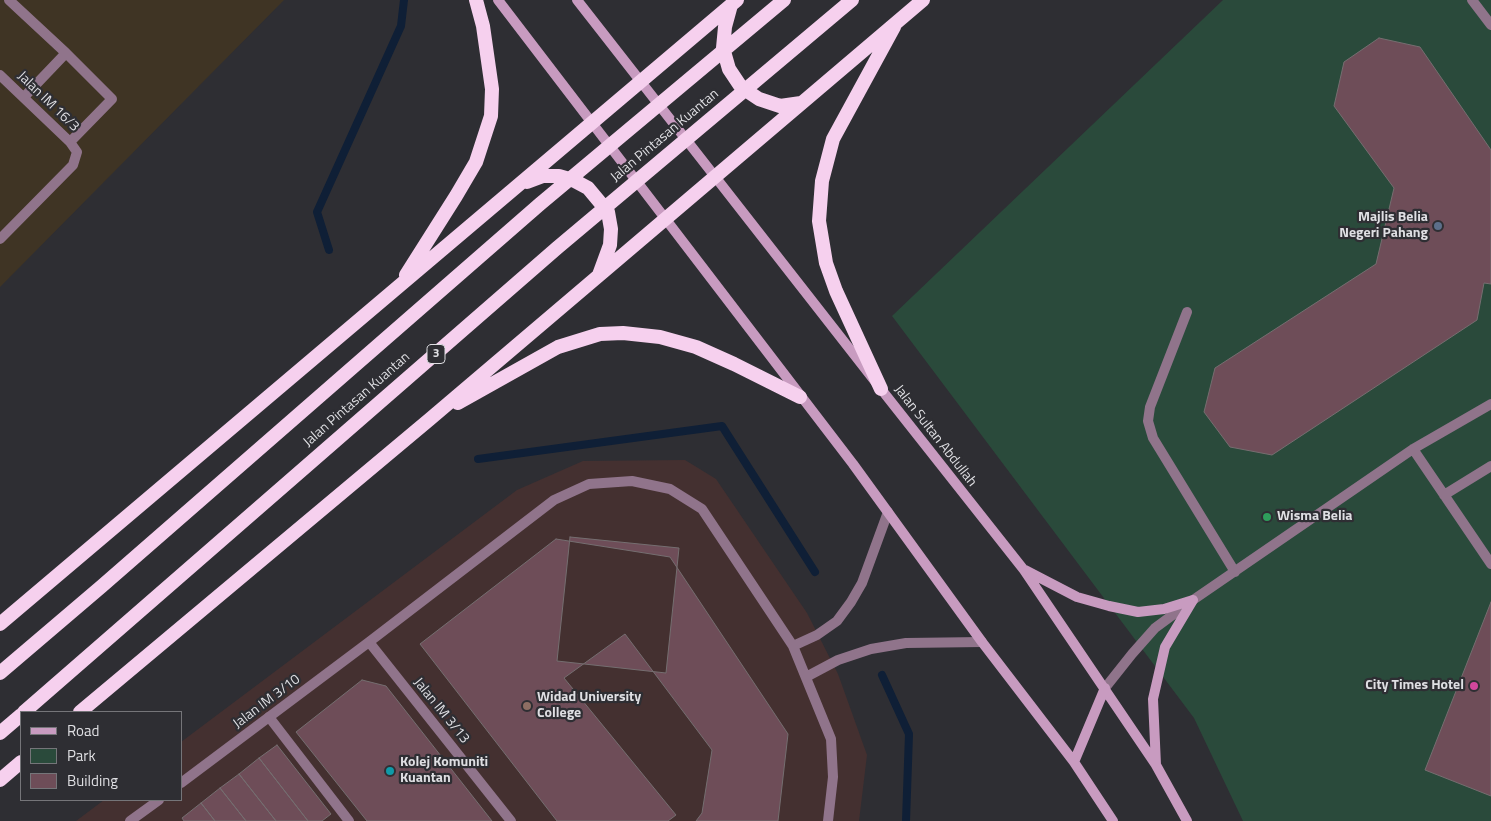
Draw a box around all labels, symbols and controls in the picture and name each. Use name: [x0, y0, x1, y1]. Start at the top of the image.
street label: Jalan IM 16/3: [14, 68, 82, 136]
street label: Jalan Pintasan Kuantan: [608, 86, 722, 186]
place label: Majlis Belia Negeri Pahang: [1339, 210, 1428, 242]
marker: Majlis Belia Negeri Pahang: [1432, 220, 1444, 232]
road number: 3: [427, 344, 445, 364]
street label: Jalan Pintasan Kuantan: [300, 349, 414, 451]
street label: Jalan Sultan Abdullah: [890, 382, 980, 490]
place label: Wisma Belia: [1277, 509, 1352, 525]
marker: Wisma Belia: [1261, 511, 1273, 523]
street label: Jalan IM 3/10: [230, 671, 304, 733]
street label: Jalan IM 3/13: [409, 675, 473, 747]
place label: City Times Hotel: [1365, 678, 1464, 694]
marker: City Times Hotel: [1468, 680, 1480, 692]
place label: Widad University College: [537, 690, 641, 722]
marker: Widad University College: [521, 700, 533, 712]
legend: [20, 711, 182, 801]
text: Road: [67, 719, 99, 742]
text: Park: [67, 744, 96, 767]
place label: Kolej Komuniti Kuantan: [400, 755, 488, 788]
marker: Kolej Komuniti Kuantan: [384, 765, 396, 777]
text: Building: [67, 769, 118, 792]

